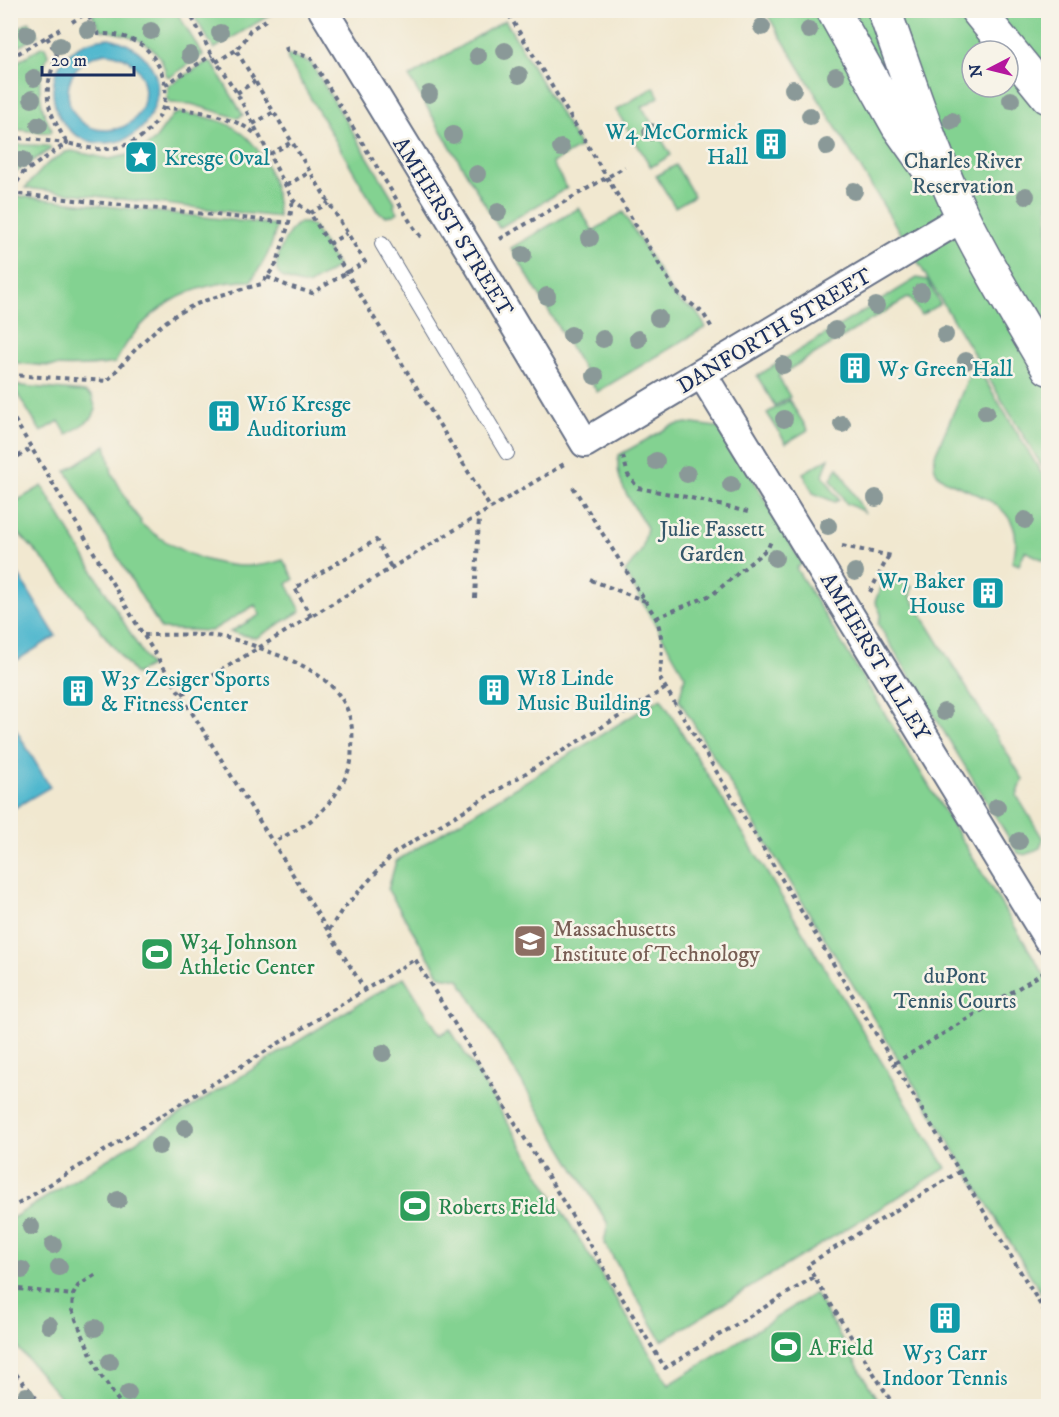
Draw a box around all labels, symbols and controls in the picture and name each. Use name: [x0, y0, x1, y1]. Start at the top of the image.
scale bar: [42, 39, 134, 77]
north arrow: [960, 39, 1020, 99]
text: 20 m: [51, 50, 87, 72]
text: N: [965, 63, 987, 78]
place label: W4 McCormick Hall: [604, 119, 748, 171]
building icon: W4 McCormick Hall: [753, 126, 789, 162]
street label: AMHERST STREET: [387, 132, 519, 322]
place icon: Kresge Oval: [123, 139, 159, 175]
place label: Kresge Oval: [164, 145, 270, 172]
park label: Charles River Reservation: [904, 148, 1023, 200]
street label: DANFORTH STREET: [673, 262, 877, 400]
building icon: W5 Green Hall: [837, 350, 873, 386]
place label: W5 Green Hall: [877, 356, 1013, 383]
place label: W16 Kresge Auditorium: [246, 391, 351, 443]
building icon: W16 Kresge Auditorium: [206, 398, 242, 434]
park label: Julie Fassett Garden: [657, 516, 765, 568]
street label: AMHERST ALLEY: [814, 568, 936, 747]
place label: W7 Baker House: [876, 568, 966, 620]
building icon: W7 Baker House: [970, 575, 1006, 611]
place label: W18 Linde Music Building: [516, 665, 651, 717]
place label: W35 Zesiger Sports & Fitness Center: [100, 666, 270, 718]
building icon: W18 Linde Music Building: [476, 672, 512, 708]
building icon: W35 Zesiger Sports & Fitness Center: [60, 673, 96, 709]
place label: Massachusetts Institute of Technology: [553, 916, 760, 968]
school or university icon: Massachusetts Institute of Technology: [512, 923, 548, 959]
place label: W34 Johnson Athletic Center: [179, 929, 315, 981]
sports icon: W34 Johnson Athletic Center: [139, 936, 175, 972]
park label: duPont Tennis Courts: [894, 963, 1016, 1015]
sports icon: Roberts Field: [397, 1188, 433, 1224]
place label: Roberts Field: [438, 1194, 556, 1221]
building icon: W53 Carr Indoor Tennis: [927, 1300, 963, 1336]
sports icon: A Field: [768, 1329, 804, 1365]
place label: A Field: [809, 1335, 874, 1362]
place label: W53 Carr Indoor Tennis: [882, 1340, 1008, 1392]

